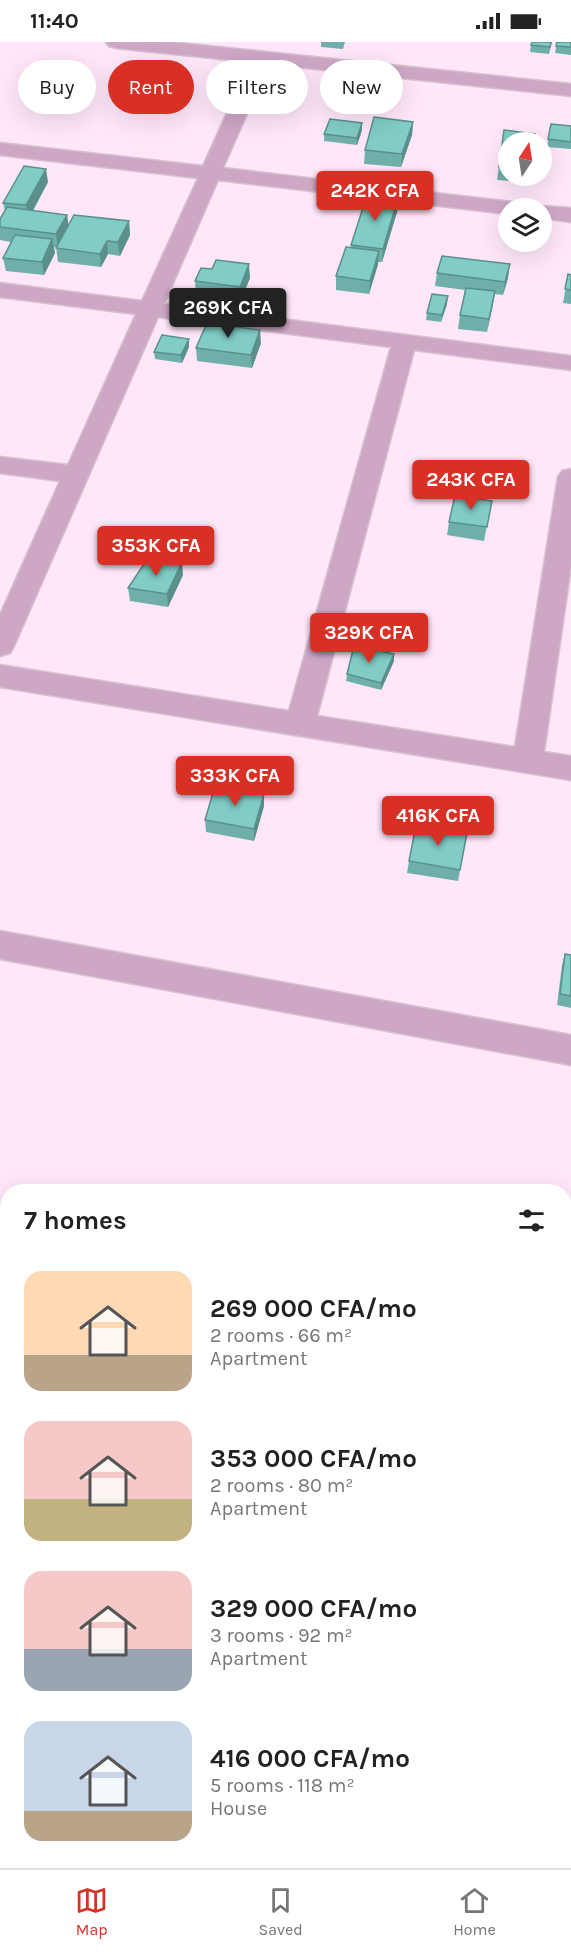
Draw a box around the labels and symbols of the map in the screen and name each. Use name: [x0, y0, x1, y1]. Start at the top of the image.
north arrow: [498, 132, 552, 186]
pin: 242K CFA: [313, 171, 437, 222]
pin: 269K CFA: [166, 288, 290, 339]
pin: 243K CFA: [409, 460, 533, 511]
pin: 353K CFA: [94, 526, 218, 577]
pin: 329K CFA: [307, 613, 431, 664]
pin: 333K CFA: [173, 756, 297, 807]
pin: 416K CFA: [376, 796, 500, 847]

